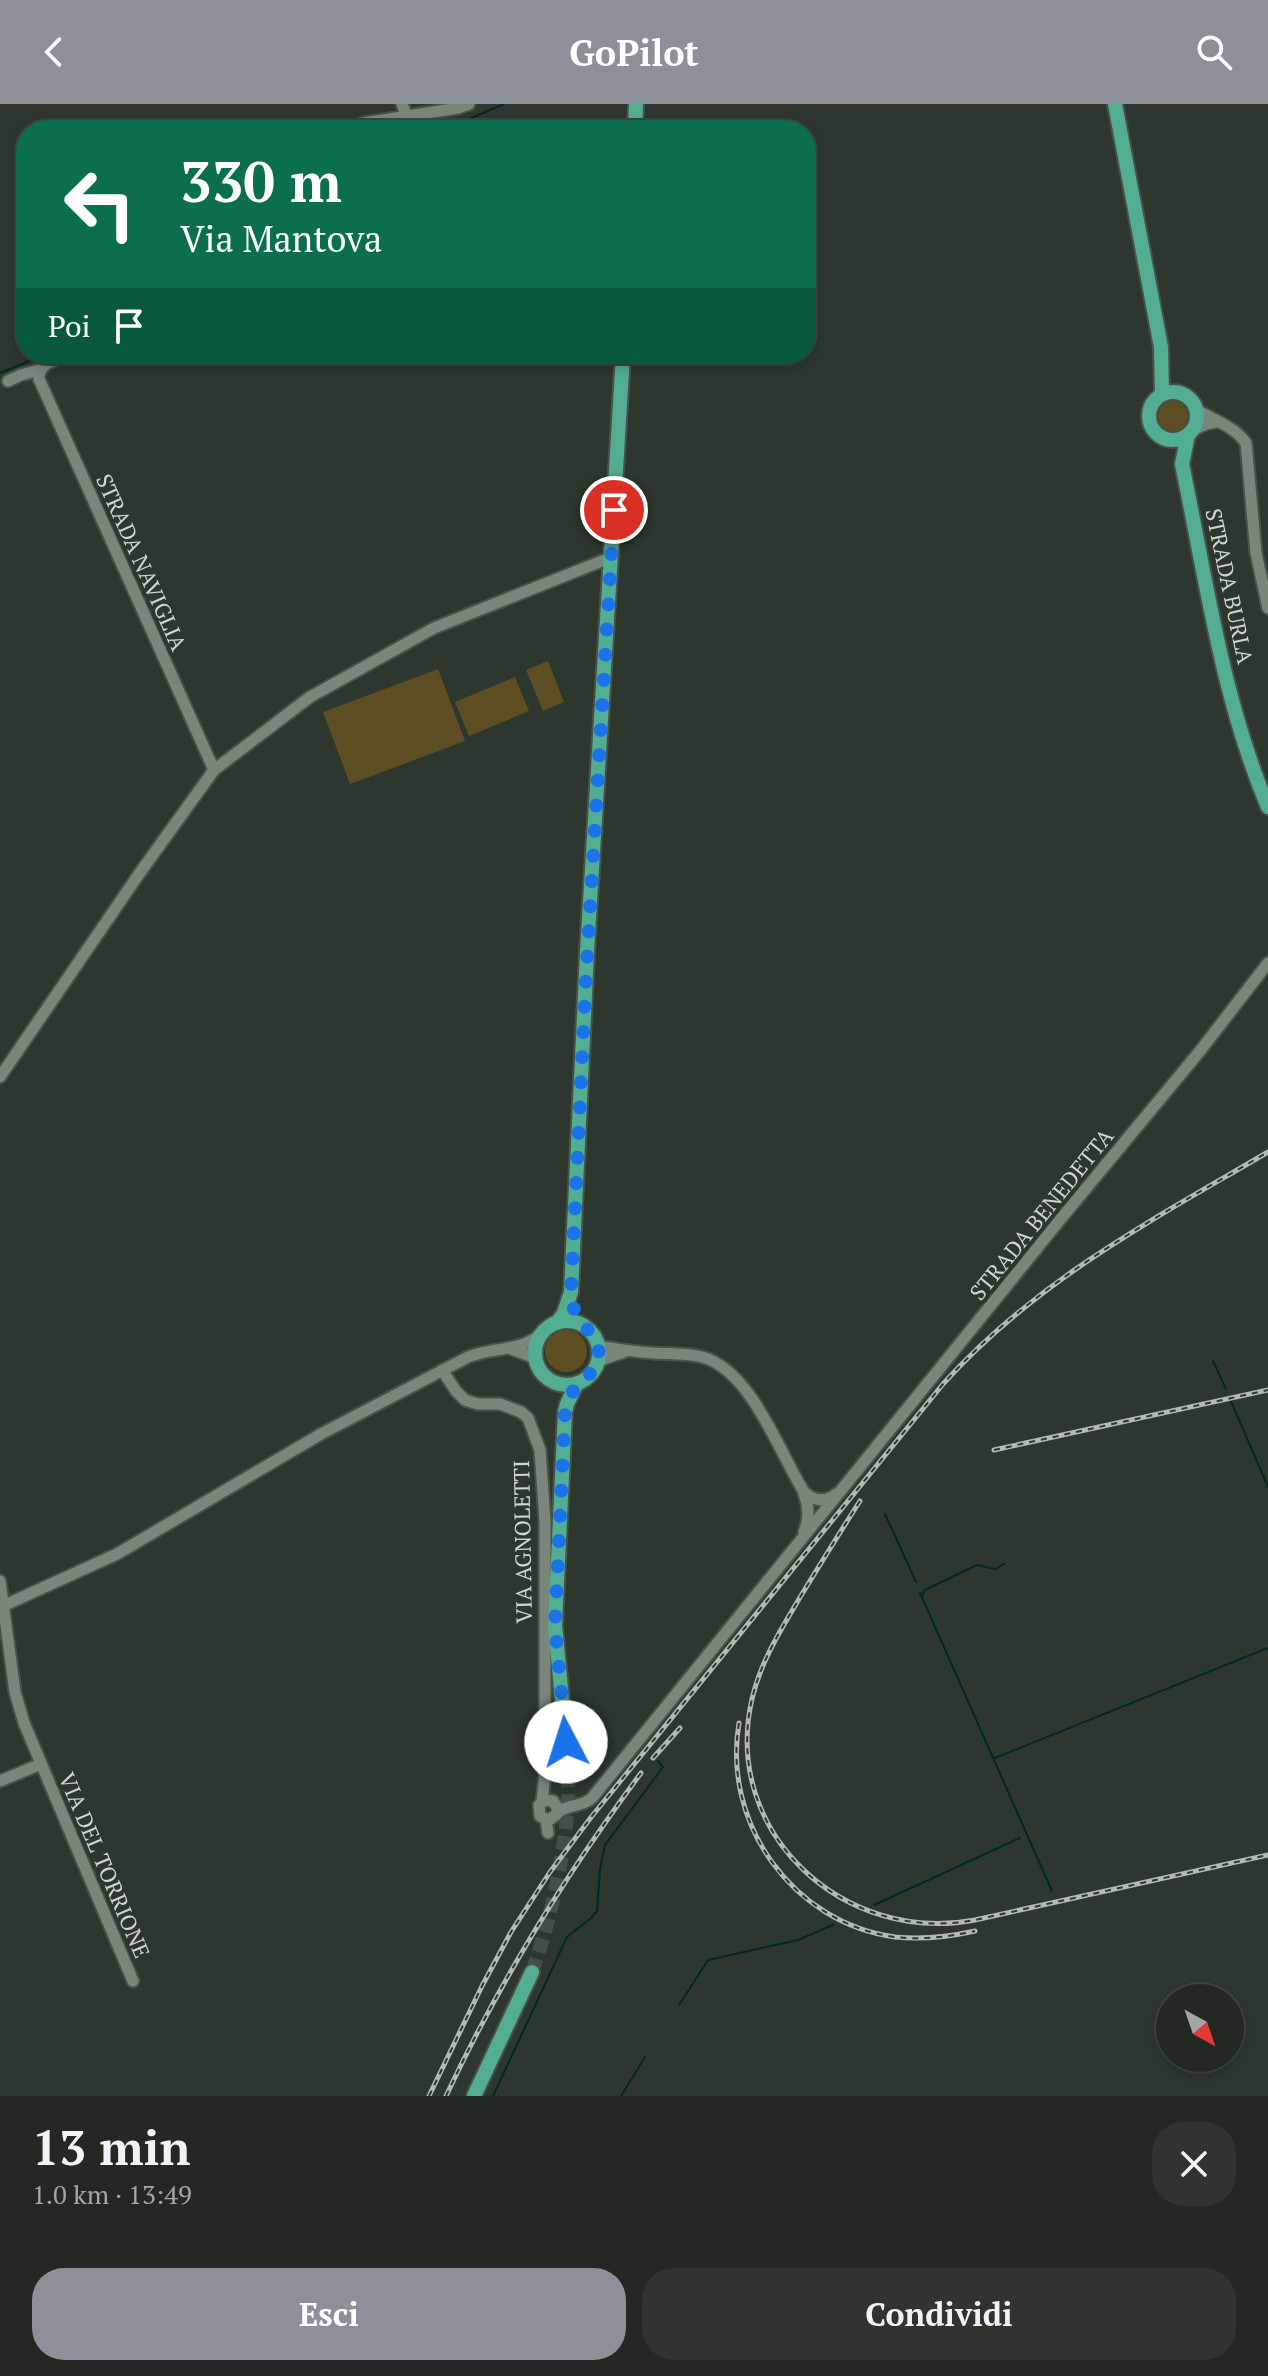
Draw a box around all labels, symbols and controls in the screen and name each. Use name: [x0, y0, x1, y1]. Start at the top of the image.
text: GoPilot: [569, 29, 699, 76]
icon: back: [32, 30, 76, 74]
icon: search: [1192, 30, 1236, 74]
text: 330 m: [180, 144, 342, 218]
icon: left: [48, 152, 152, 256]
text: Via Mantova: [180, 215, 382, 262]
icon: arrive: [107, 304, 151, 348]
text: Poi: [48, 306, 91, 346]
street label: STRADA NAVIGLIA: [90, 469, 194, 656]
pin: [580, 476, 648, 544]
icon: arrive: [592, 488, 636, 532]
street label: STRADA BURLA: [1199, 506, 1261, 667]
street label: STRADA BENEDETTA: [963, 1121, 1120, 1306]
street label: VIA AGNOLETTI: [506, 1460, 538, 1624]
position arrow: [524, 1700, 608, 1784]
street label: VIA DEL TORRIONE: [53, 1768, 157, 1962]
north arrow: [1156, 1984, 1244, 2072]
map controls: [1156, 1984, 1244, 2072]
text: 13 min: [32, 2115, 190, 2179]
button: close: [1152, 2122, 1236, 2206]
text: 1.0 km · 13:49: [32, 2177, 192, 2211]
button: Esci: [32, 2268, 626, 2360]
button: Condividi: [642, 2268, 1236, 2360]

